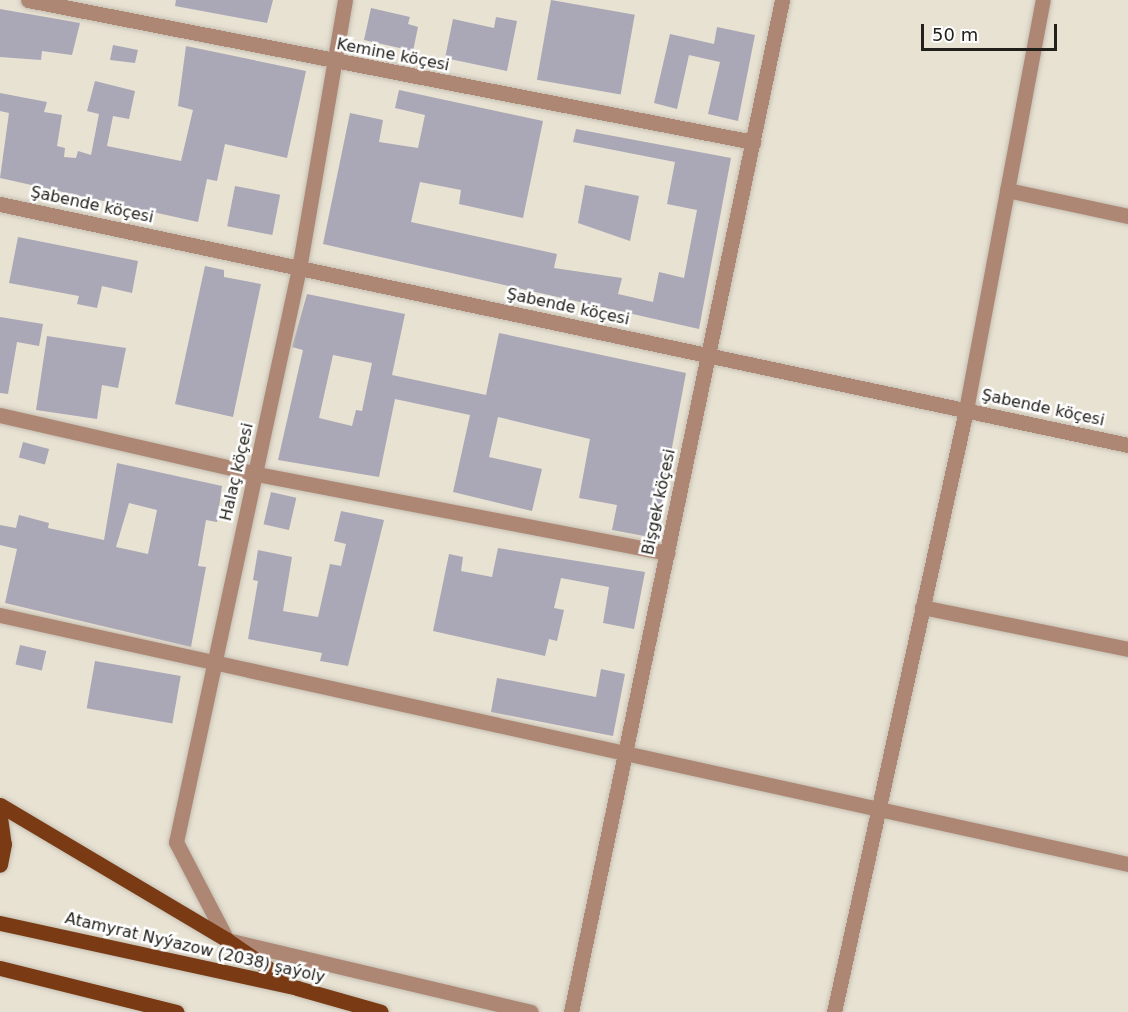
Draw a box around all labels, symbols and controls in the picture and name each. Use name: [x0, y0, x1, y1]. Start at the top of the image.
scale bar: [924, 12, 1060, 50]
text: 50 m: [932, 24, 978, 45]
street label: Kemine köçesi: [335, 35, 451, 75]
street label: Şabende köçesi: [29, 183, 155, 227]
street label: Şabende köçesi: [505, 285, 631, 329]
street label: Şabende köçesi: [980, 386, 1106, 430]
street label: Halaç köçesi: [216, 421, 258, 523]
street label: Bişgek köçesi: [638, 447, 680, 557]
street label: Atamyrat Nyýazow (2038) şaýoly: [63, 909, 327, 987]

